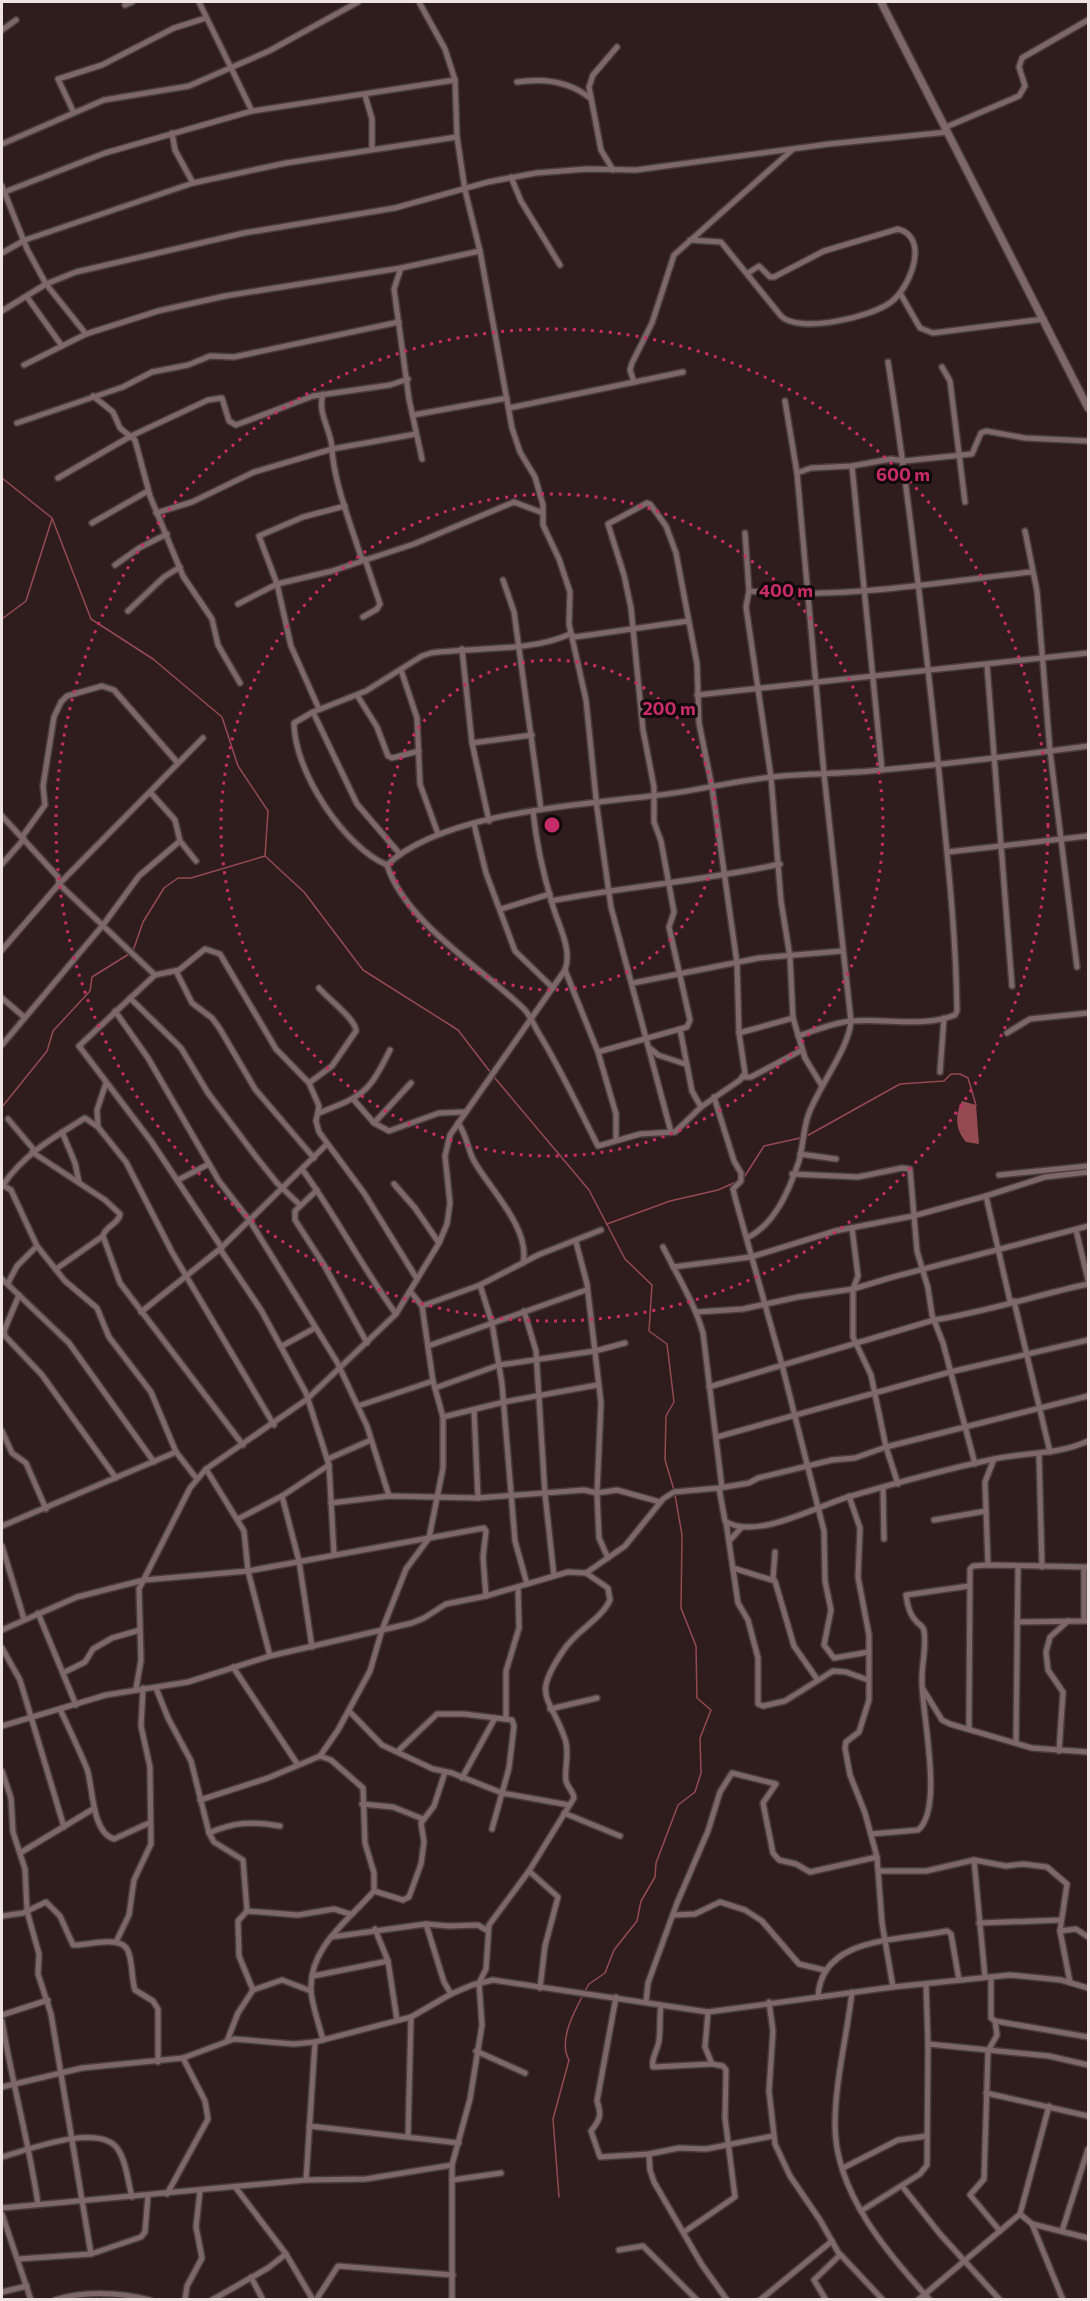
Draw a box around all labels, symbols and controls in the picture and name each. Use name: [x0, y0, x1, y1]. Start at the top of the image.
text: 600 m: [876, 463, 930, 485]
text: 400 m: [759, 579, 813, 601]
text: 200 m: [642, 697, 696, 719]
centre of rings: [542, 815, 562, 835]

